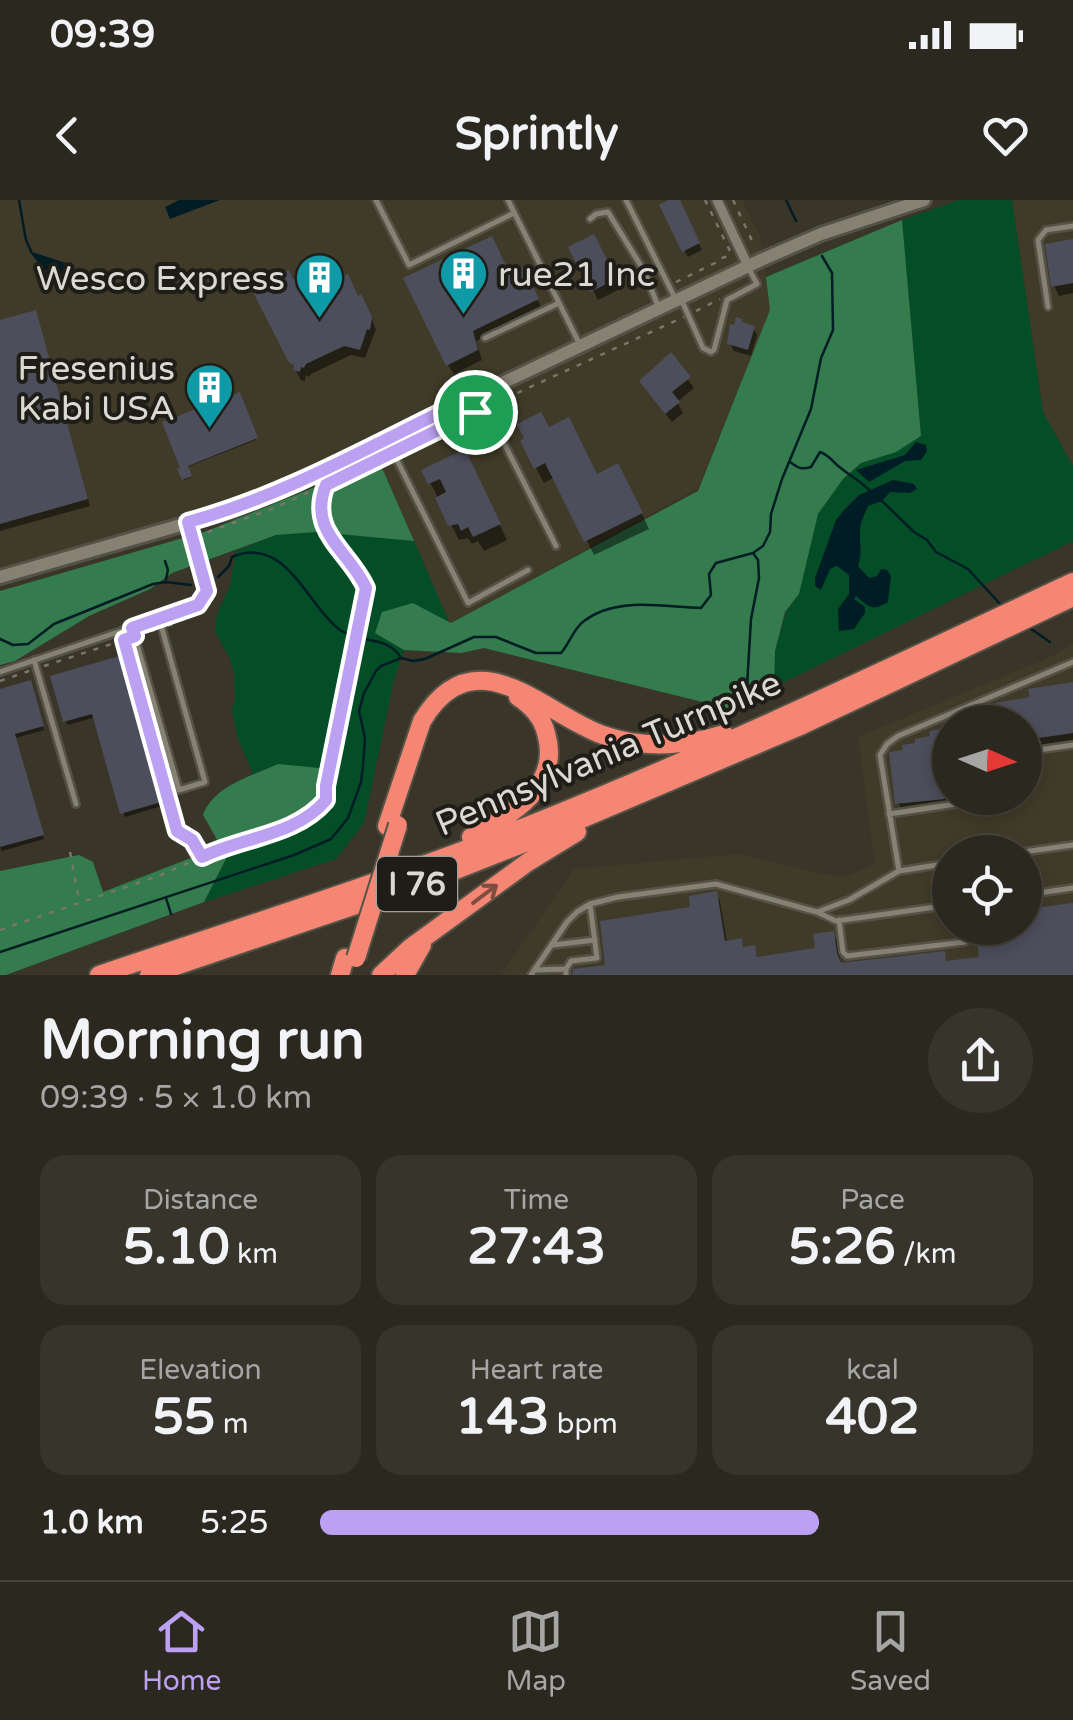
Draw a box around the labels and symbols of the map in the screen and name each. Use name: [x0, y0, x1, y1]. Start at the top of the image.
building icon: rue21 Inc: [437, 248, 489, 316]
building icon: Wesco Express: [294, 252, 346, 320]
place label: rue21 Inc: [498, 254, 655, 296]
place label: Wesco Express: [36, 258, 285, 300]
place label: Fresenius Kabi USA: [17, 348, 175, 430]
building icon: Fresenius Kabi USA: [184, 362, 236, 430]
pin: [433, 370, 518, 455]
street label: Pennsylvania Turnpike: [429, 662, 787, 846]
north arrow: [932, 705, 1042, 815]
road number: I 76: [377, 857, 457, 911]
one-way arrow: [471, 883, 498, 904]

